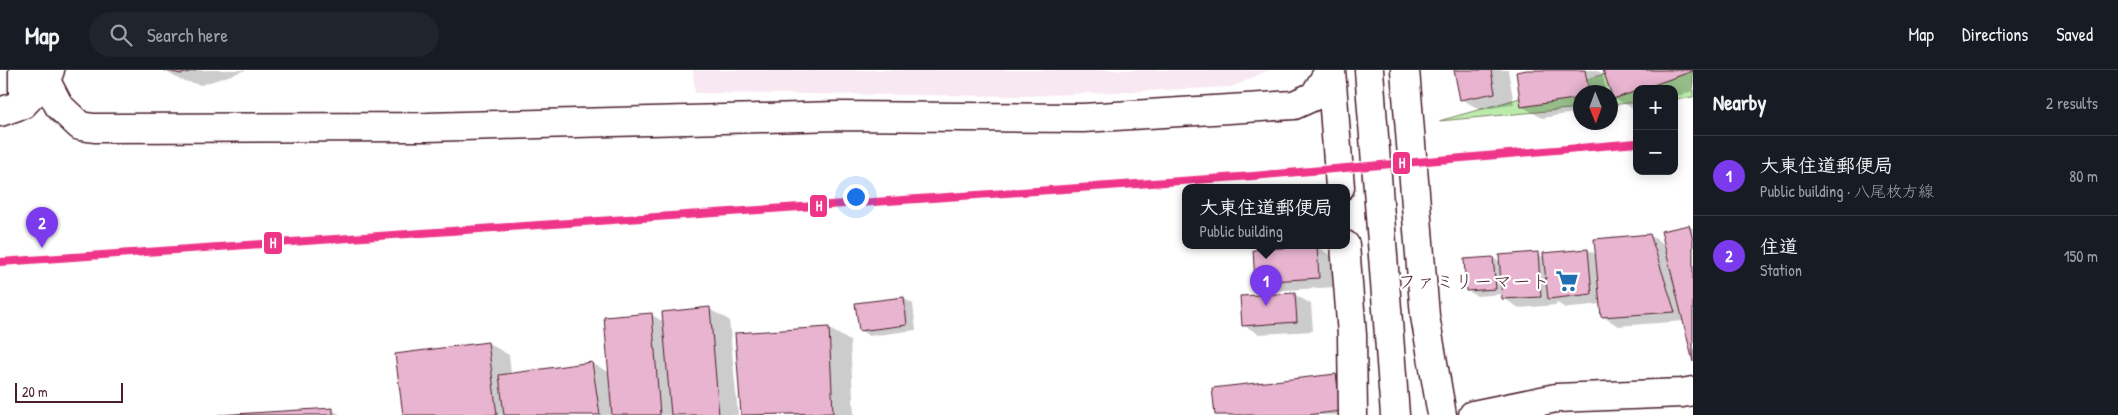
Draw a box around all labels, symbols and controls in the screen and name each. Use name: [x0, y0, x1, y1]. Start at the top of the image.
search box: [89, 12, 439, 57]
text: Map: [25, 19, 59, 51]
icon: search: [107, 21, 135, 49]
text: Search here: [147, 22, 228, 48]
text: Map: [1909, 22, 1934, 47]
text: Directions: [1962, 22, 2028, 47]
text: Saved: [2056, 22, 2093, 47]
north arrow: [1573, 85, 1618, 130]
map controls: [1633, 85, 1678, 175]
button: +: [1633, 85, 1678, 130]
text: Nearby: [1713, 88, 1766, 117]
text: 2 results: [2046, 92, 2098, 114]
button: −: [1633, 130, 1678, 175]
line badge: H: [1392, 151, 1411, 175]
text: 大東住道郵便局: [1760, 152, 1893, 178]
text: H: [1399, 153, 1406, 172]
text: 1: [1726, 165, 1732, 187]
text: 80 m: [2069, 165, 2098, 187]
text: Public building · 八尾枚方線: [1760, 180, 1934, 202]
your location: [843, 184, 869, 210]
popup: [1182, 184, 1350, 249]
line badge: H: [809, 194, 828, 218]
text: 大東住道郵便局: [1199, 194, 1333, 220]
text: H: [816, 196, 823, 215]
pin: 2: [26, 207, 58, 248]
text: Public building: [1199, 220, 1283, 242]
line badge: H: [263, 231, 283, 255]
text: H: [270, 233, 277, 252]
text: 住道: [1760, 233, 1798, 259]
text: 2: [1725, 245, 1733, 267]
text: 150 m: [2064, 245, 2098, 267]
text: Station: [1760, 259, 1802, 281]
pin: 1: [1250, 265, 1282, 306]
place label: ファミリーマート: [1398, 268, 1550, 294]
supermarket icon: ファミリーマート: [1554, 268, 1580, 294]
scale bar: [15, 380, 122, 403]
text: 20 m: [22, 382, 48, 401]

